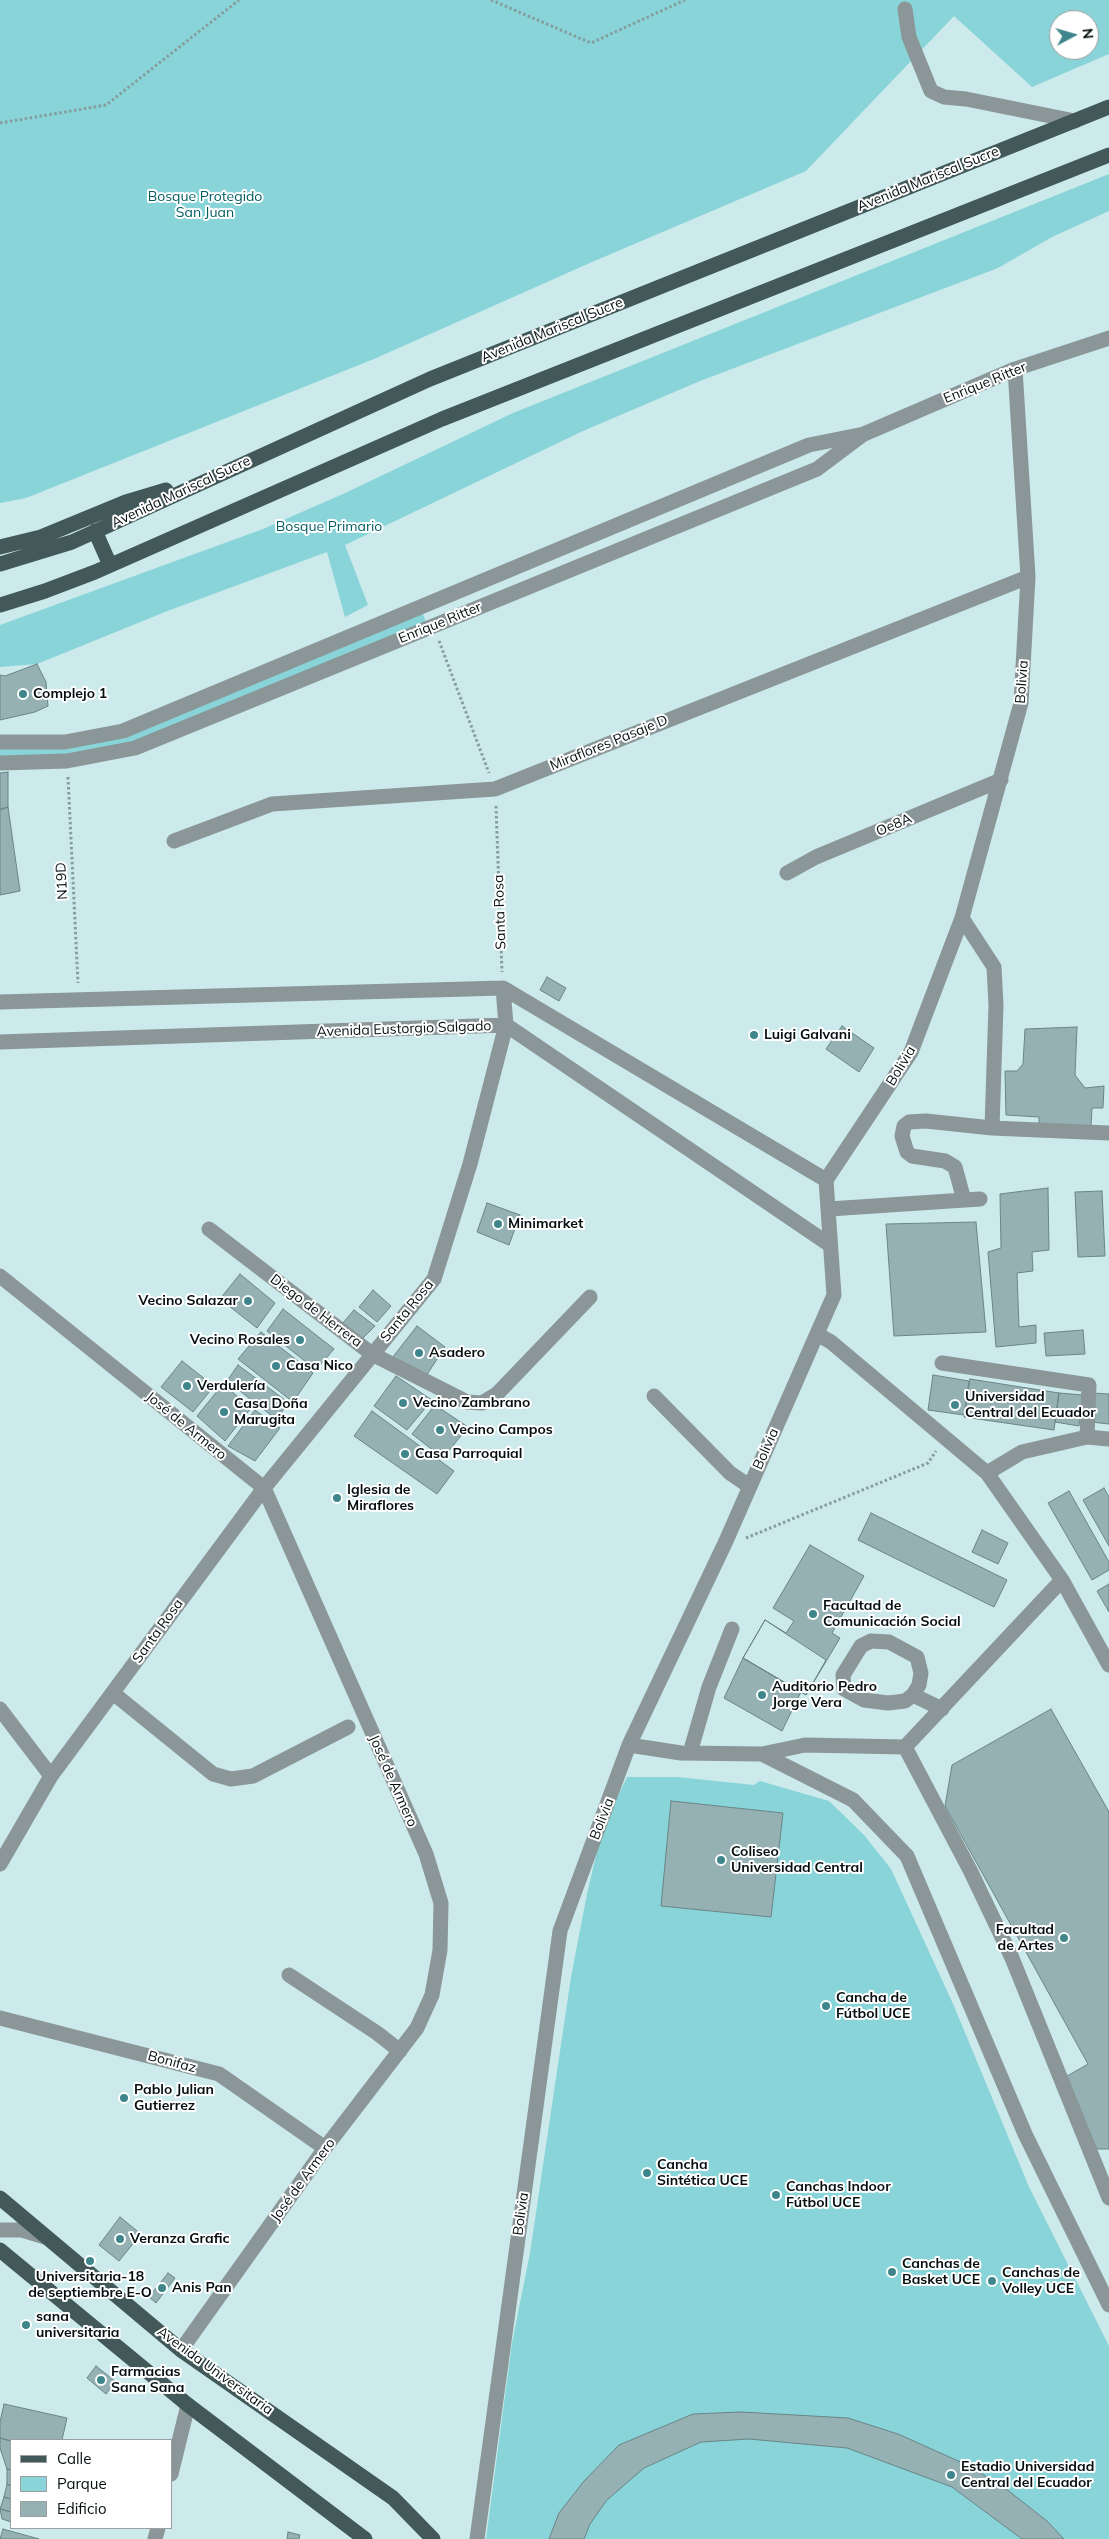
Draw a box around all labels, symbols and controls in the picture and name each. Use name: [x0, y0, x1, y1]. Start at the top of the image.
north arrow: [1049, 10, 1099, 60]
text: N: [1078, 27, 1097, 40]
street label: Avenida Mariscal Sucre: [855, 143, 1001, 215]
park label: Bosque Protegido San Juan: [148, 189, 262, 222]
street label: Avenida Mariscal Sucre: [479, 294, 625, 366]
street label: Enrique Ritter: [941, 359, 1029, 407]
street label: Avenida Mariscal Sucre: [109, 452, 253, 532]
park label: Bosque Primario: [276, 519, 382, 535]
street label: Enrique Ritter: [396, 599, 484, 647]
street label: Bolivia: [1012, 660, 1032, 704]
place label: Complejo 1: [33, 686, 107, 702]
marker: Complejo 1: [17, 688, 29, 700]
street label: Miraflores Pasaje D: [548, 712, 670, 774]
street label: Oe8A: [874, 810, 914, 840]
street label: N19D: [53, 862, 71, 900]
street label: Santa Rosa: [490, 874, 510, 950]
street label: Avenida Eustorgio Salgado: [316, 1018, 492, 1040]
place label: Luigi Galvani: [764, 1027, 851, 1043]
marker: Luigi Galvani: [748, 1029, 760, 1041]
street label: Bolivia: [883, 1043, 919, 1089]
place label: Minimarket: [508, 1216, 583, 1232]
marker: Minimarket: [492, 1218, 504, 1230]
street label: Diego de Herrera: [267, 1271, 365, 1351]
street label: Santa Rosa: [377, 1277, 437, 1345]
place label: Vecino Salazar: [138, 1293, 238, 1309]
marker: Vecino Salazar: [242, 1295, 254, 1307]
place label: Vecino Rosales: [190, 1332, 290, 1348]
marker: Vecino Rosales: [294, 1334, 306, 1346]
place label: Asadero: [429, 1345, 485, 1361]
marker: Asadero: [413, 1347, 425, 1359]
place label: Casa Nico: [286, 1358, 353, 1374]
marker: Casa Nico: [270, 1360, 282, 1372]
place label: Verdulería: [197, 1378, 265, 1394]
marker: Verdulería: [181, 1380, 193, 1392]
street label: José de Armero: [142, 1388, 230, 1464]
place label: Universidad Central del Ecuador: [965, 1389, 1096, 1421]
place label: Vecino Zambrano: [413, 1395, 530, 1411]
place label: Casa Doña Marugita: [234, 1396, 308, 1428]
marker: Vecino Zambrano: [397, 1397, 409, 1409]
marker: Universidad Central del Ecuador: [949, 1399, 961, 1411]
marker: Casa Doña Marugita: [218, 1406, 230, 1418]
place label: Vecino Campos: [450, 1422, 553, 1438]
marker: Vecino Campos: [434, 1424, 446, 1436]
street label: Bolivia: [750, 1426, 782, 1472]
place label: Casa Parroquial: [415, 1446, 522, 1462]
marker: Casa Parroquial: [399, 1448, 411, 1460]
place label: Iglesia de Miraflores: [347, 1482, 414, 1514]
marker: Iglesia de Miraflores: [331, 1492, 343, 1504]
street label: Santa Rosa: [129, 1596, 187, 1666]
place label: Facultad de Comunicación Social: [823, 1598, 961, 1630]
marker: Facultad de Comunicación Social: [807, 1608, 819, 1620]
place label: Auditorio Pedro Jorge Vera: [772, 1679, 877, 1711]
marker: Auditorio Pedro Jorge Vera: [756, 1689, 768, 1701]
street label: José de Armero: [365, 1732, 421, 1830]
street label: Bolivia: [586, 1796, 618, 1842]
place label: Coliseo Universidad Central: [731, 1844, 863, 1876]
marker: Coliseo Universidad Central: [715, 1854, 727, 1866]
place label: Facultad de Artes: [996, 1922, 1054, 1954]
marker: Facultad de Artes: [1058, 1932, 1070, 1944]
place label: Cancha de Fútbol UCE: [836, 1990, 910, 2022]
marker: Cancha de Fútbol UCE: [820, 2000, 832, 2012]
street label: Bonifaz: [146, 2047, 198, 2077]
place label: Pablo Julian Gutierrez: [134, 2082, 214, 2114]
marker: Pablo Julian Gutierrez: [118, 2092, 130, 2104]
street label: José de Armero: [267, 2135, 339, 2225]
place label: Cancha Sintética UCE: [657, 2157, 748, 2190]
marker: Cancha Sintética UCE: [641, 2167, 653, 2179]
place label: Canchas Indoor Fútbol UCE: [786, 2179, 891, 2212]
marker: Canchas Indoor Fútbol UCE: [770, 2189, 782, 2201]
street label: Bolivia: [510, 2191, 532, 2237]
place label: Veranza Grafic: [130, 2231, 230, 2247]
marker: Veranza Grafic: [114, 2233, 126, 2245]
marker: Universitaria-18 de septiembre E-O: [84, 2255, 96, 2267]
place label: Canchas de Basket UCE: [902, 2256, 980, 2288]
place label: Canchas de Volley UCE: [1002, 2265, 1080, 2298]
marker: Canchas de Basket UCE: [886, 2266, 898, 2278]
place label: Universitaria-18 de septiembre E-O: [28, 2269, 152, 2302]
marker: Canchas de Volley UCE: [986, 2275, 998, 2287]
place label: Anis Pan: [172, 2280, 232, 2296]
marker: Anis Pan: [156, 2282, 168, 2294]
place label: sana universitaria: [36, 2309, 120, 2342]
marker: sana universitaria: [20, 2319, 32, 2331]
street label: Avenida Universitaria: [154, 2323, 276, 2419]
place label: Farmacias Sana Sana: [111, 2364, 184, 2396]
marker: Farmacias Sana Sana: [95, 2374, 107, 2386]
legend: [10, 2439, 172, 2529]
text: Calle: [57, 2449, 91, 2468]
place label: Estadio Universidad Central del Ecuador: [961, 2459, 1094, 2492]
marker: Estadio Universidad Central del Ecuador: [945, 2469, 957, 2481]
text: Parque: [57, 2474, 107, 2493]
text: Edificio: [57, 2499, 107, 2518]

